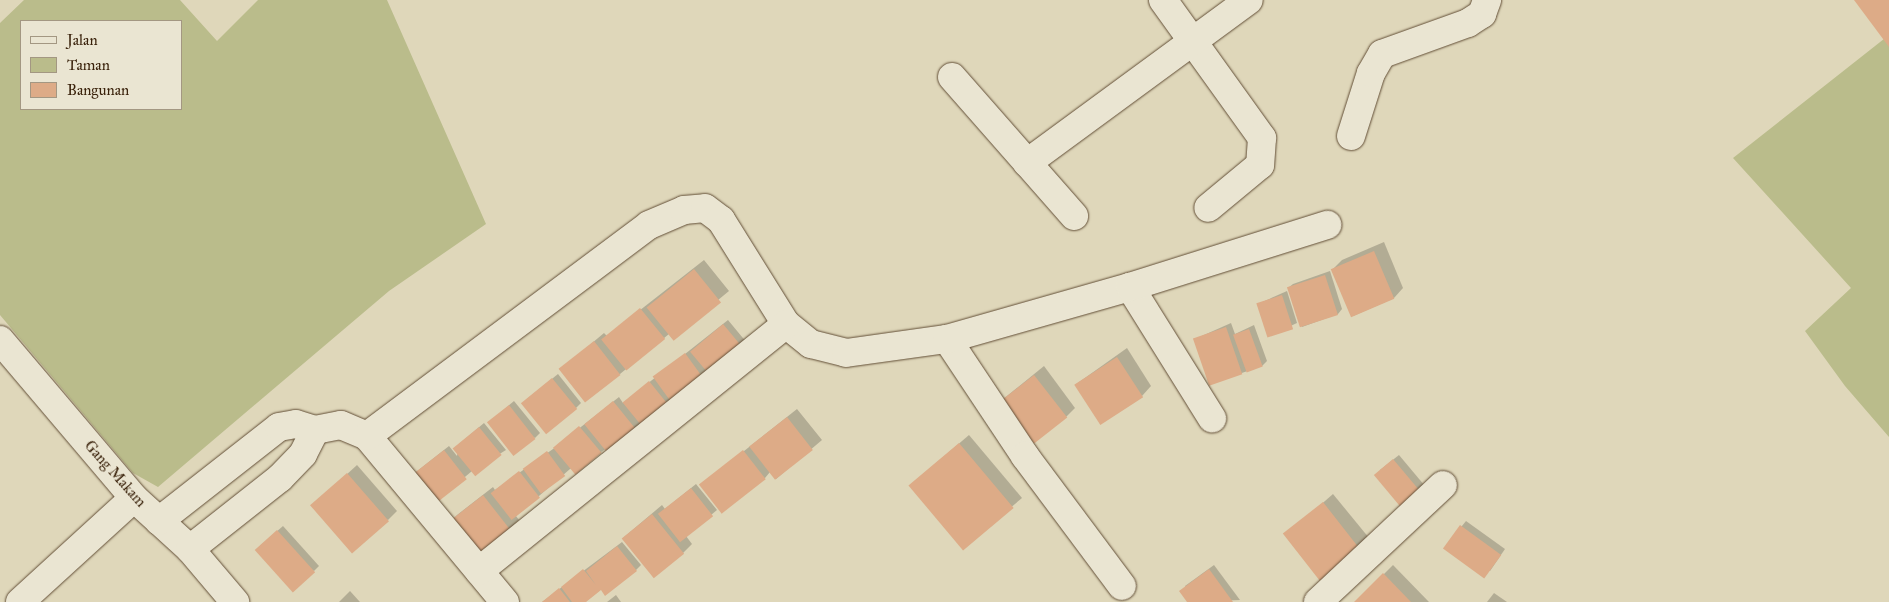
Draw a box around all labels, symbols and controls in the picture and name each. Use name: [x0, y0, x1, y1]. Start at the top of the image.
legend: [20, 20, 182, 110]
text: Jalan: [67, 31, 98, 49]
text: Taman: [67, 56, 110, 74]
text: Bangunan: [67, 81, 129, 99]
street label: Gang Makam: [80, 437, 150, 511]

